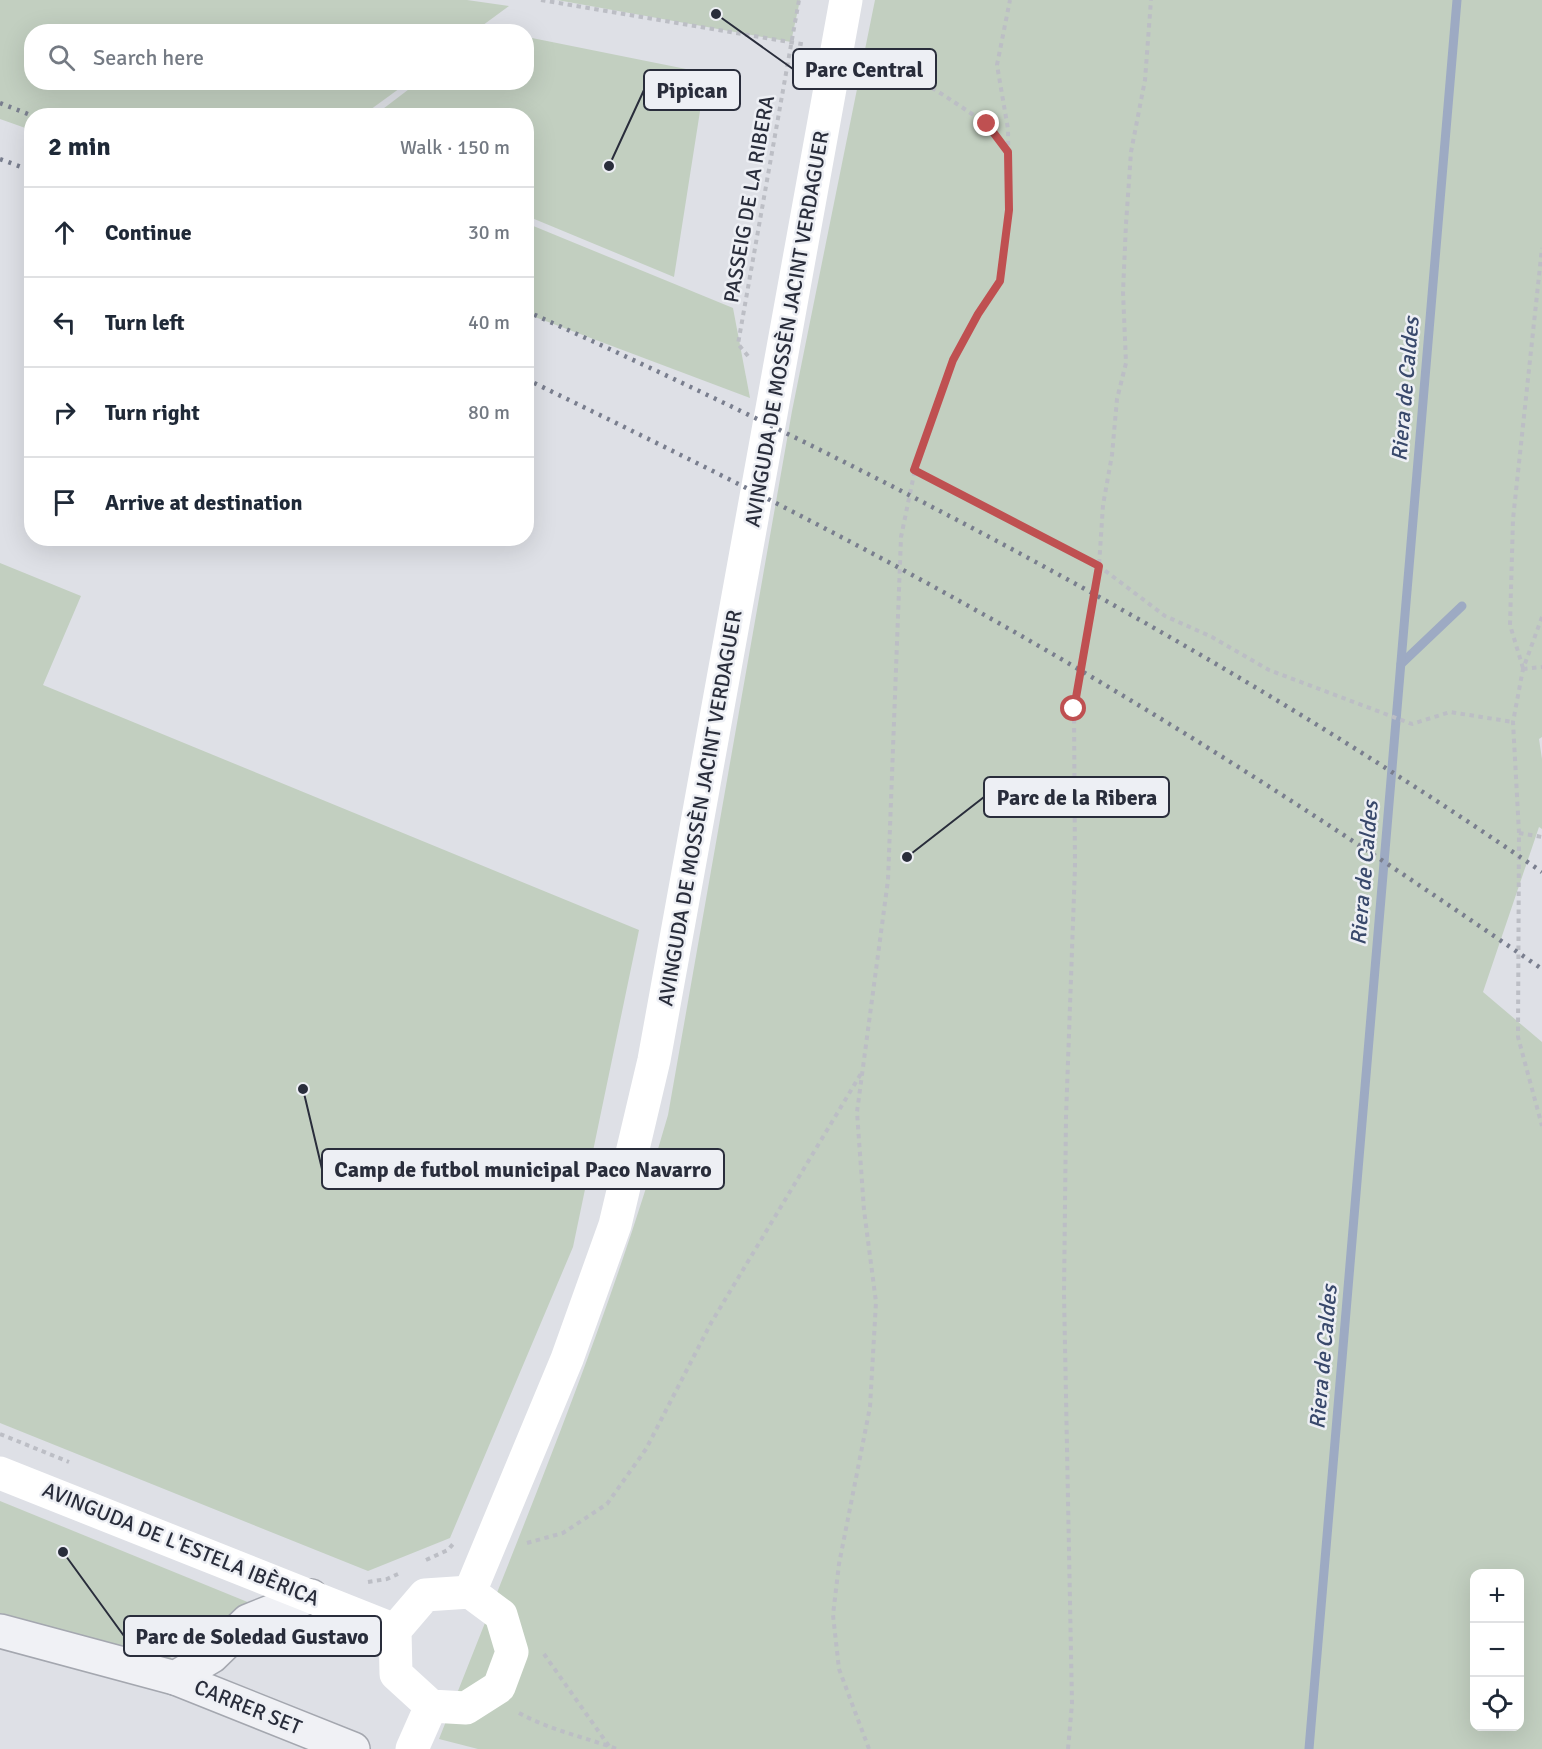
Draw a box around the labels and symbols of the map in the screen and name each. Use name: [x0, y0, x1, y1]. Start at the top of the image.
callout: Parc Central: [793, 49, 936, 89]
text: Parc Central: [805, 56, 923, 83]
callout: Pipican: [644, 70, 740, 110]
text: Pipican: [656, 77, 728, 104]
street label: PASSEIG DE LA RIBERA: [718, 93, 780, 305]
route end: [973, 110, 999, 136]
street label: AVINGUDA DE MOSSÈN JACINT VERDAGUER: [739, 129, 835, 529]
water label: Riera de Caldes: [1385, 313, 1425, 462]
street label: AVINGUDA DE MOSSÈN JACINT VERDAGUER: [652, 608, 748, 1008]
route start: [1060, 695, 1086, 721]
callout: Parc de la Ribera: [984, 777, 1169, 817]
text: Parc de la Ribera: [997, 784, 1157, 811]
water label: Riera de Caldes: [1344, 797, 1384, 946]
callout: Camp de futbol municipal Paco Navarro: [322, 1149, 724, 1189]
text: Camp de futbol municipal Paco Navarro: [334, 1156, 712, 1183]
water label: Riera de Caldes: [1303, 1281, 1343, 1430]
street label: AVINGUDA DE L'ESTELA IBÈRICA: [39, 1476, 323, 1612]
callout: Parc de Soledad Gustavo: [124, 1616, 381, 1656]
text: Parc de Soledad Gustavo: [135, 1623, 369, 1650]
street label: CARRER SET: [190, 1674, 306, 1741]

